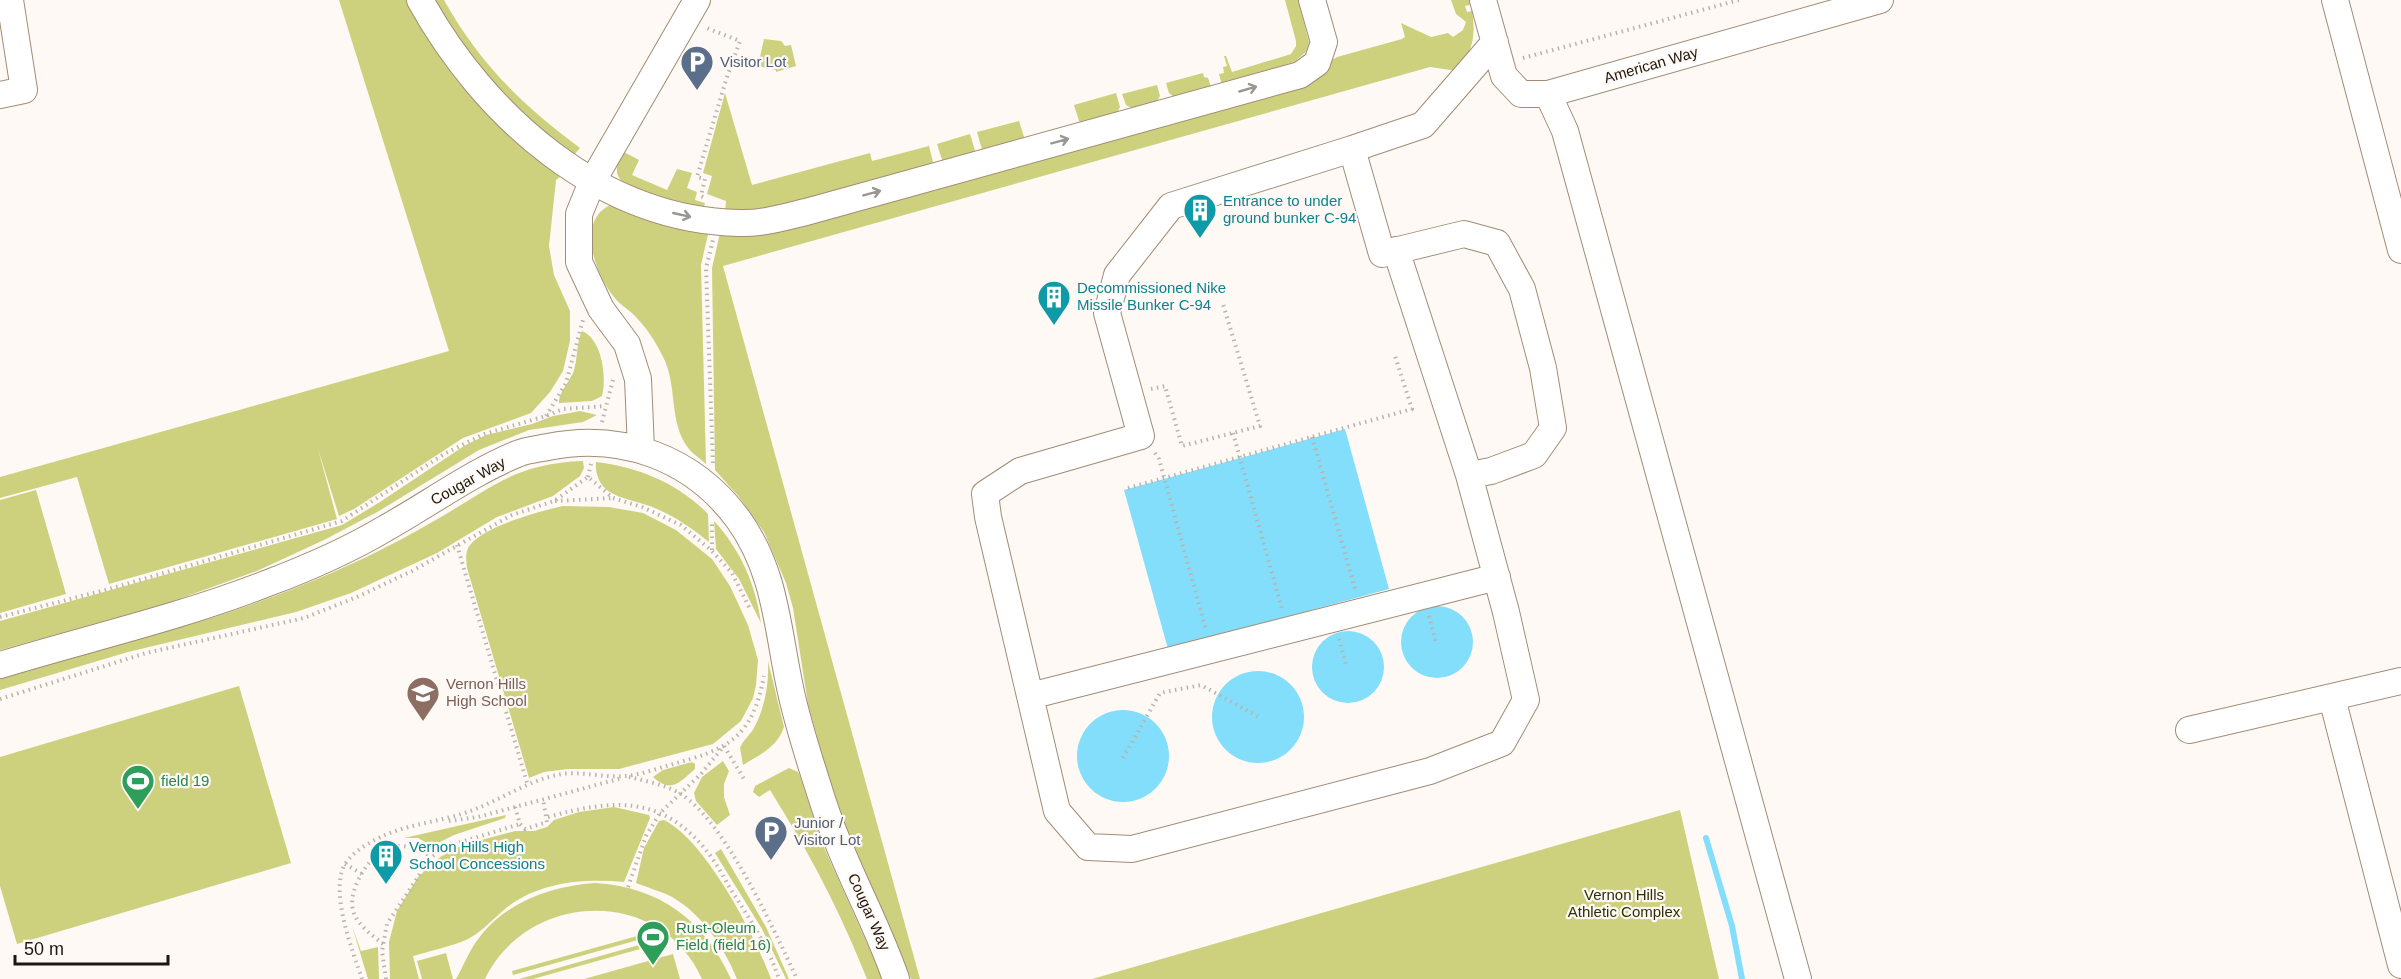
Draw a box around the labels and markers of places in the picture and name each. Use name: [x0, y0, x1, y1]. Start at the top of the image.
parking icon: Visitor Lot: [679, 44, 715, 91]
place label: Visitor Lot: [720, 53, 787, 70]
building icon: Entrance to under ground bunker C-94: [1182, 192, 1218, 239]
place label: Entrance to under ground bunker C-94: [1223, 192, 1356, 226]
building icon: Decommissioned Nike Missile Bunker C-94: [1036, 279, 1072, 326]
place label: Decommissioned Nike Missile Bunker C-94: [1077, 279, 1226, 313]
school or university icon: Vernon Hills High School: [405, 675, 441, 722]
place label: Vernon Hills High School: [446, 675, 527, 709]
sports icon: field 19: [120, 763, 156, 810]
place label: field 19: [161, 772, 209, 789]
parking icon: Junior / Visitor Lot: [753, 814, 789, 861]
place label: Junior / Visitor Lot: [794, 814, 861, 848]
building icon: Vernon Hills High School Concessions: [368, 838, 404, 885]
place label: Vernon Hills High School Concessions: [409, 838, 545, 872]
sports icon: Rust-Oleum Field (field 16): [635, 919, 671, 966]
place label: Rust-Oleum Field (field 16): [676, 919, 771, 953]

